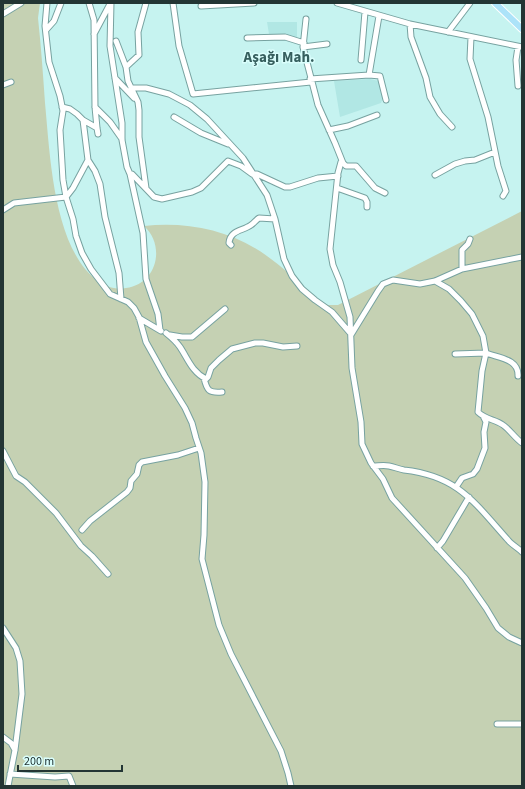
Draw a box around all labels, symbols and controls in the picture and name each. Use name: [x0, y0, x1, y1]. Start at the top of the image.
district label: Aşağı Mah.: [243, 47, 314, 68]
scale bar: [18, 747, 122, 773]
text: 200 m: [24, 753, 54, 770]

